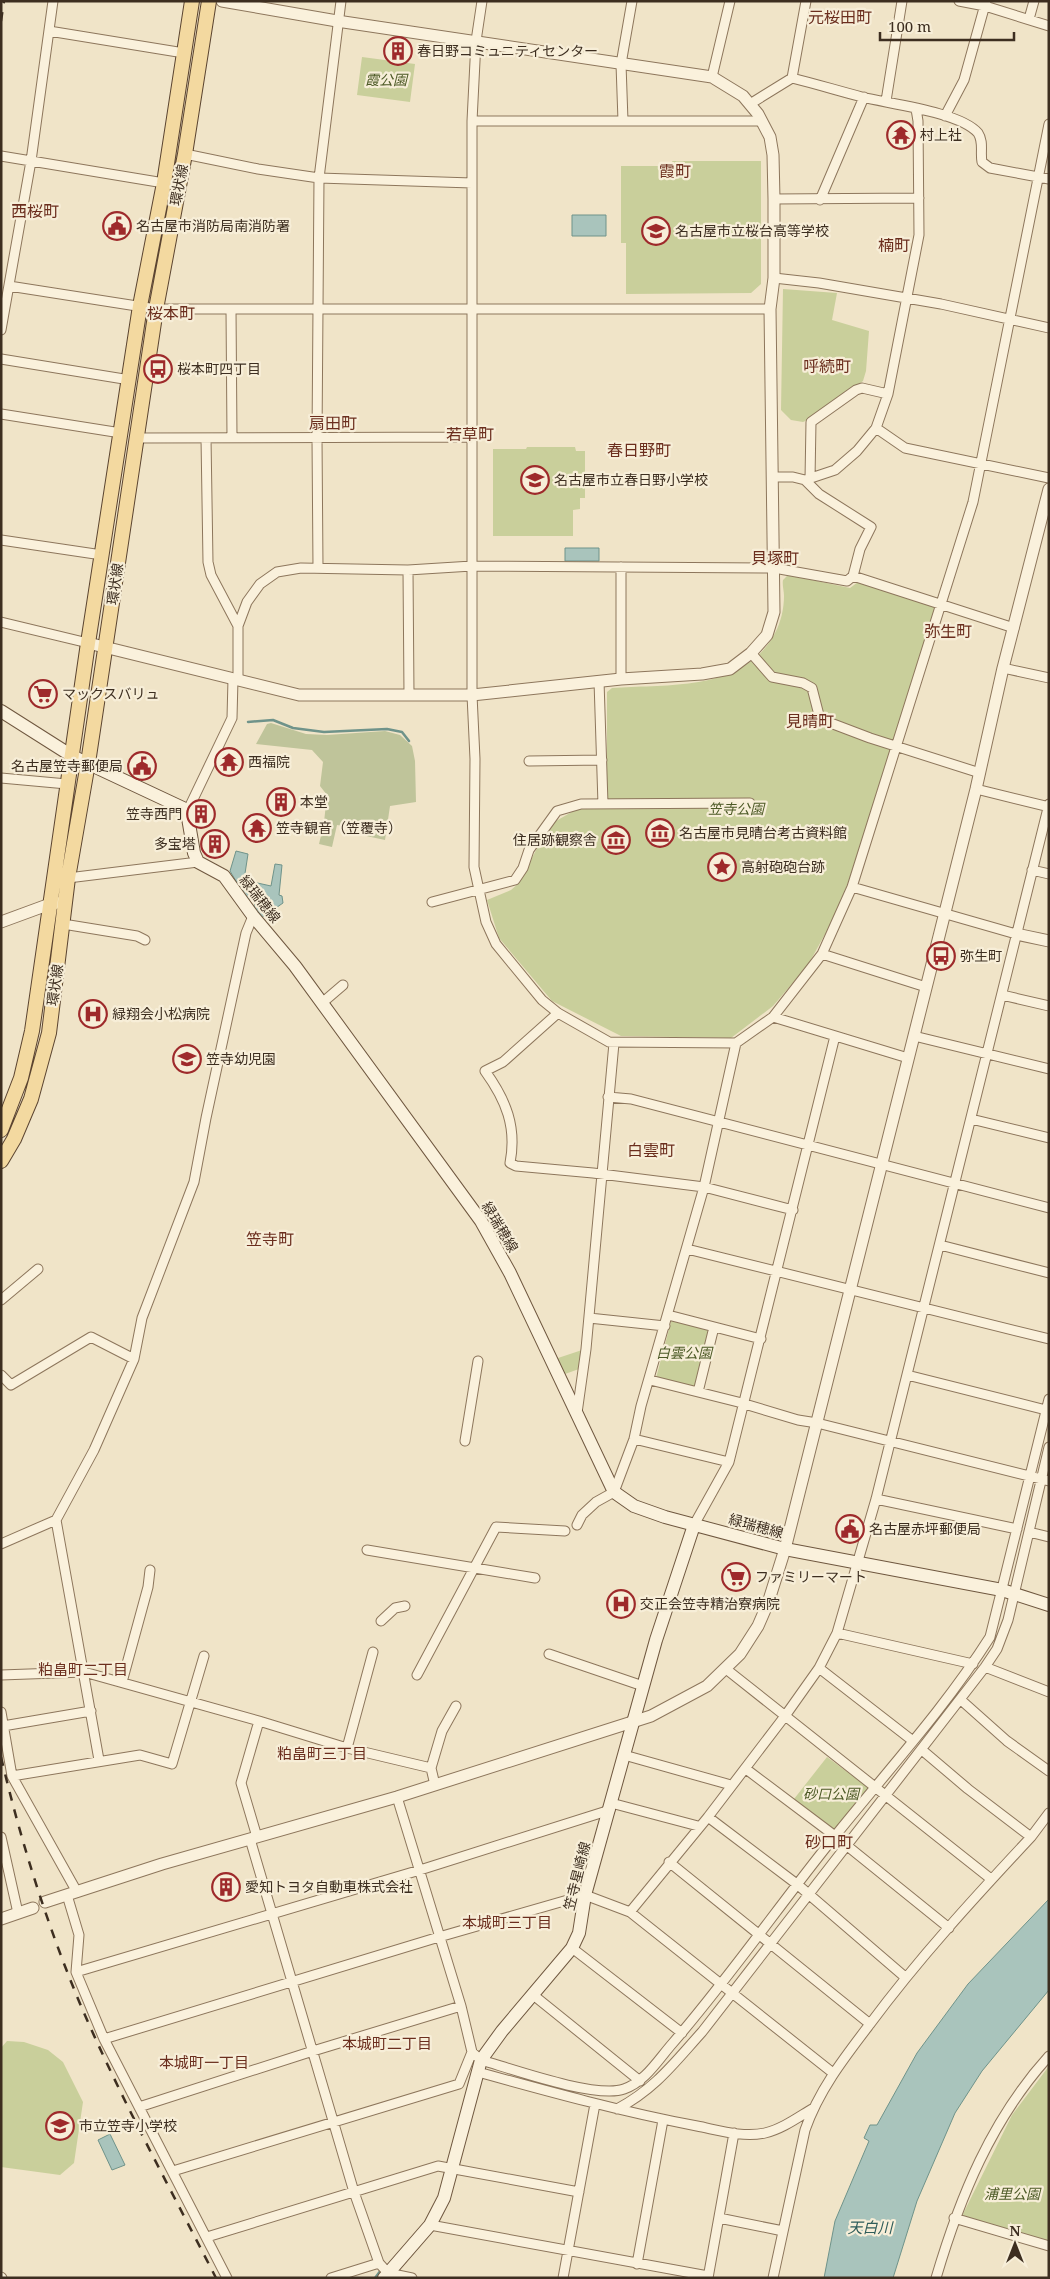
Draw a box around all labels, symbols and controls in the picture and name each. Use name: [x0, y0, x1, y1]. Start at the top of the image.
district label: 元桜田町: [808, 6, 872, 28]
scale bar: [880, 10, 1014, 42]
text: 100 m: [888, 16, 931, 36]
building icon: 春日野コミュニティセンター: [383, 36, 413, 66]
place label: 春日野コミュニティセンター: [417, 41, 598, 60]
park label: 霞公園: [365, 70, 409, 89]
temple icon: 村上社: [886, 120, 916, 150]
place label: 村上社: [920, 125, 962, 144]
district label: 霞町: [659, 160, 691, 182]
street label: 環状線: [165, 162, 192, 207]
district label: 西桜町: [11, 200, 59, 222]
public building icon: 名古屋市消防局南消防署: [102, 211, 132, 241]
place label: 名古屋市消防局南消防署: [136, 216, 290, 235]
school or university icon: 名古屋市立桜台高等学校: [641, 216, 671, 246]
place label: 名古屋市立桜台高等学校: [675, 221, 829, 240]
district label: 楠町: [878, 234, 910, 256]
district label: 桜本町: [147, 302, 195, 324]
bus stop icon: 桜本町四丁目: [143, 354, 173, 384]
district label: 呼続町: [803, 355, 851, 377]
place label: 桜本町四丁目: [177, 359, 261, 378]
district label: 扇田町: [309, 412, 357, 434]
district label: 若草町: [446, 423, 494, 445]
district label: 春日野町: [607, 439, 671, 461]
school or university icon: 名古屋市立春日野小学校: [520, 465, 550, 495]
place label: 名古屋市立春日野小学校: [554, 470, 708, 489]
district label: 貝塚町: [751, 547, 799, 569]
street label: 環状線: [102, 562, 127, 606]
district label: 弥生町: [924, 620, 972, 642]
supermarket icon: マックスバリュ: [28, 679, 58, 709]
place label: マックスバリュ: [62, 684, 160, 703]
district label: 見晴町: [786, 710, 834, 732]
temple icon: 西福院: [214, 747, 244, 777]
public building icon: 名古屋笠寺郵便局: [127, 751, 157, 781]
place label: 西福院: [248, 752, 290, 771]
place label: 名古屋笠寺郵便局: [11, 756, 123, 775]
building icon: 本堂: [266, 787, 296, 817]
place label: 本堂: [300, 792, 328, 811]
building icon: 笠寺西門: [186, 799, 216, 829]
park label: 笠寺公園: [708, 799, 766, 818]
place label: 笠寺西門: [126, 804, 182, 823]
temple icon: 笠寺観音（笠覆寺）: [242, 813, 272, 843]
place label: 笠寺観音（笠覆寺）: [276, 818, 402, 837]
museum icon: 名古屋市見晴台考古資料館: [645, 818, 675, 848]
place label: 名古屋市見晴台考古資料館: [679, 823, 847, 842]
museum icon: 住居跡観察舎: [601, 825, 631, 855]
building icon: 多宝塔: [200, 829, 230, 859]
place label: 住居跡観察舎: [513, 830, 597, 849]
place label: 多宝塔: [154, 834, 196, 853]
place icon: 高射砲砲台跡: [707, 852, 737, 882]
place label: 高射砲砲台跡: [741, 857, 825, 876]
street label: 緑瑞穂線: [236, 871, 285, 927]
bus stop icon: 弥生町: [926, 941, 956, 971]
place label: 弥生町: [960, 946, 1002, 965]
street label: 環状線: [42, 963, 67, 1007]
hospital icon: 緑翔会小松病院: [78, 999, 108, 1029]
place label: 緑翔会小松病院: [112, 1004, 210, 1023]
school or university icon: 笠寺幼児園: [172, 1044, 202, 1074]
place label: 笠寺幼児園: [206, 1049, 276, 1068]
district label: 白雲町: [627, 1139, 675, 1161]
street label: 緑瑞穂線: [478, 1198, 523, 1256]
district label: 笠寺町: [246, 1228, 294, 1250]
park label: 白雲公園: [656, 1343, 714, 1362]
street label: 緑瑞穂線: [727, 1509, 786, 1542]
public building icon: 名古屋赤坪郵便局: [835, 1514, 865, 1544]
place label: 名古屋赤坪郵便局: [869, 1519, 981, 1538]
supermarket icon: ファミリーマート: [721, 1562, 751, 1592]
place label: ファミリーマート: [755, 1567, 867, 1586]
hospital icon: 交正会笠寺精治寮病院: [606, 1589, 636, 1619]
place label: 交正会笠寺精治寮病院: [640, 1594, 780, 1613]
district label: 粕畠町二丁目: [38, 1659, 128, 1679]
district label: 粕畠町三丁目: [277, 1743, 367, 1763]
park label: 砂口公園: [803, 1784, 861, 1803]
district label: 砂口町: [805, 1831, 853, 1853]
street label: 笠寺星崎線: [559, 1840, 594, 1912]
building icon: 愛知トヨタ自動車株式会社: [211, 1872, 241, 1902]
place label: 愛知トヨタ自動車株式会社: [245, 1877, 413, 1896]
district label: 本城町三丁目: [462, 1912, 552, 1932]
district label: 本城町二丁目: [342, 2033, 432, 2053]
district label: 本城町一丁目: [159, 2052, 249, 2072]
school or university icon: 市立笠寺小学校: [45, 2111, 75, 2141]
place label: 市立笠寺小学校: [79, 2116, 177, 2135]
park label: 浦里公園: [984, 2184, 1042, 2203]
water label: 天白川: [847, 2217, 894, 2237]
north arrow: [990, 2219, 1040, 2269]
text: N: [1009, 2221, 1021, 2240]

